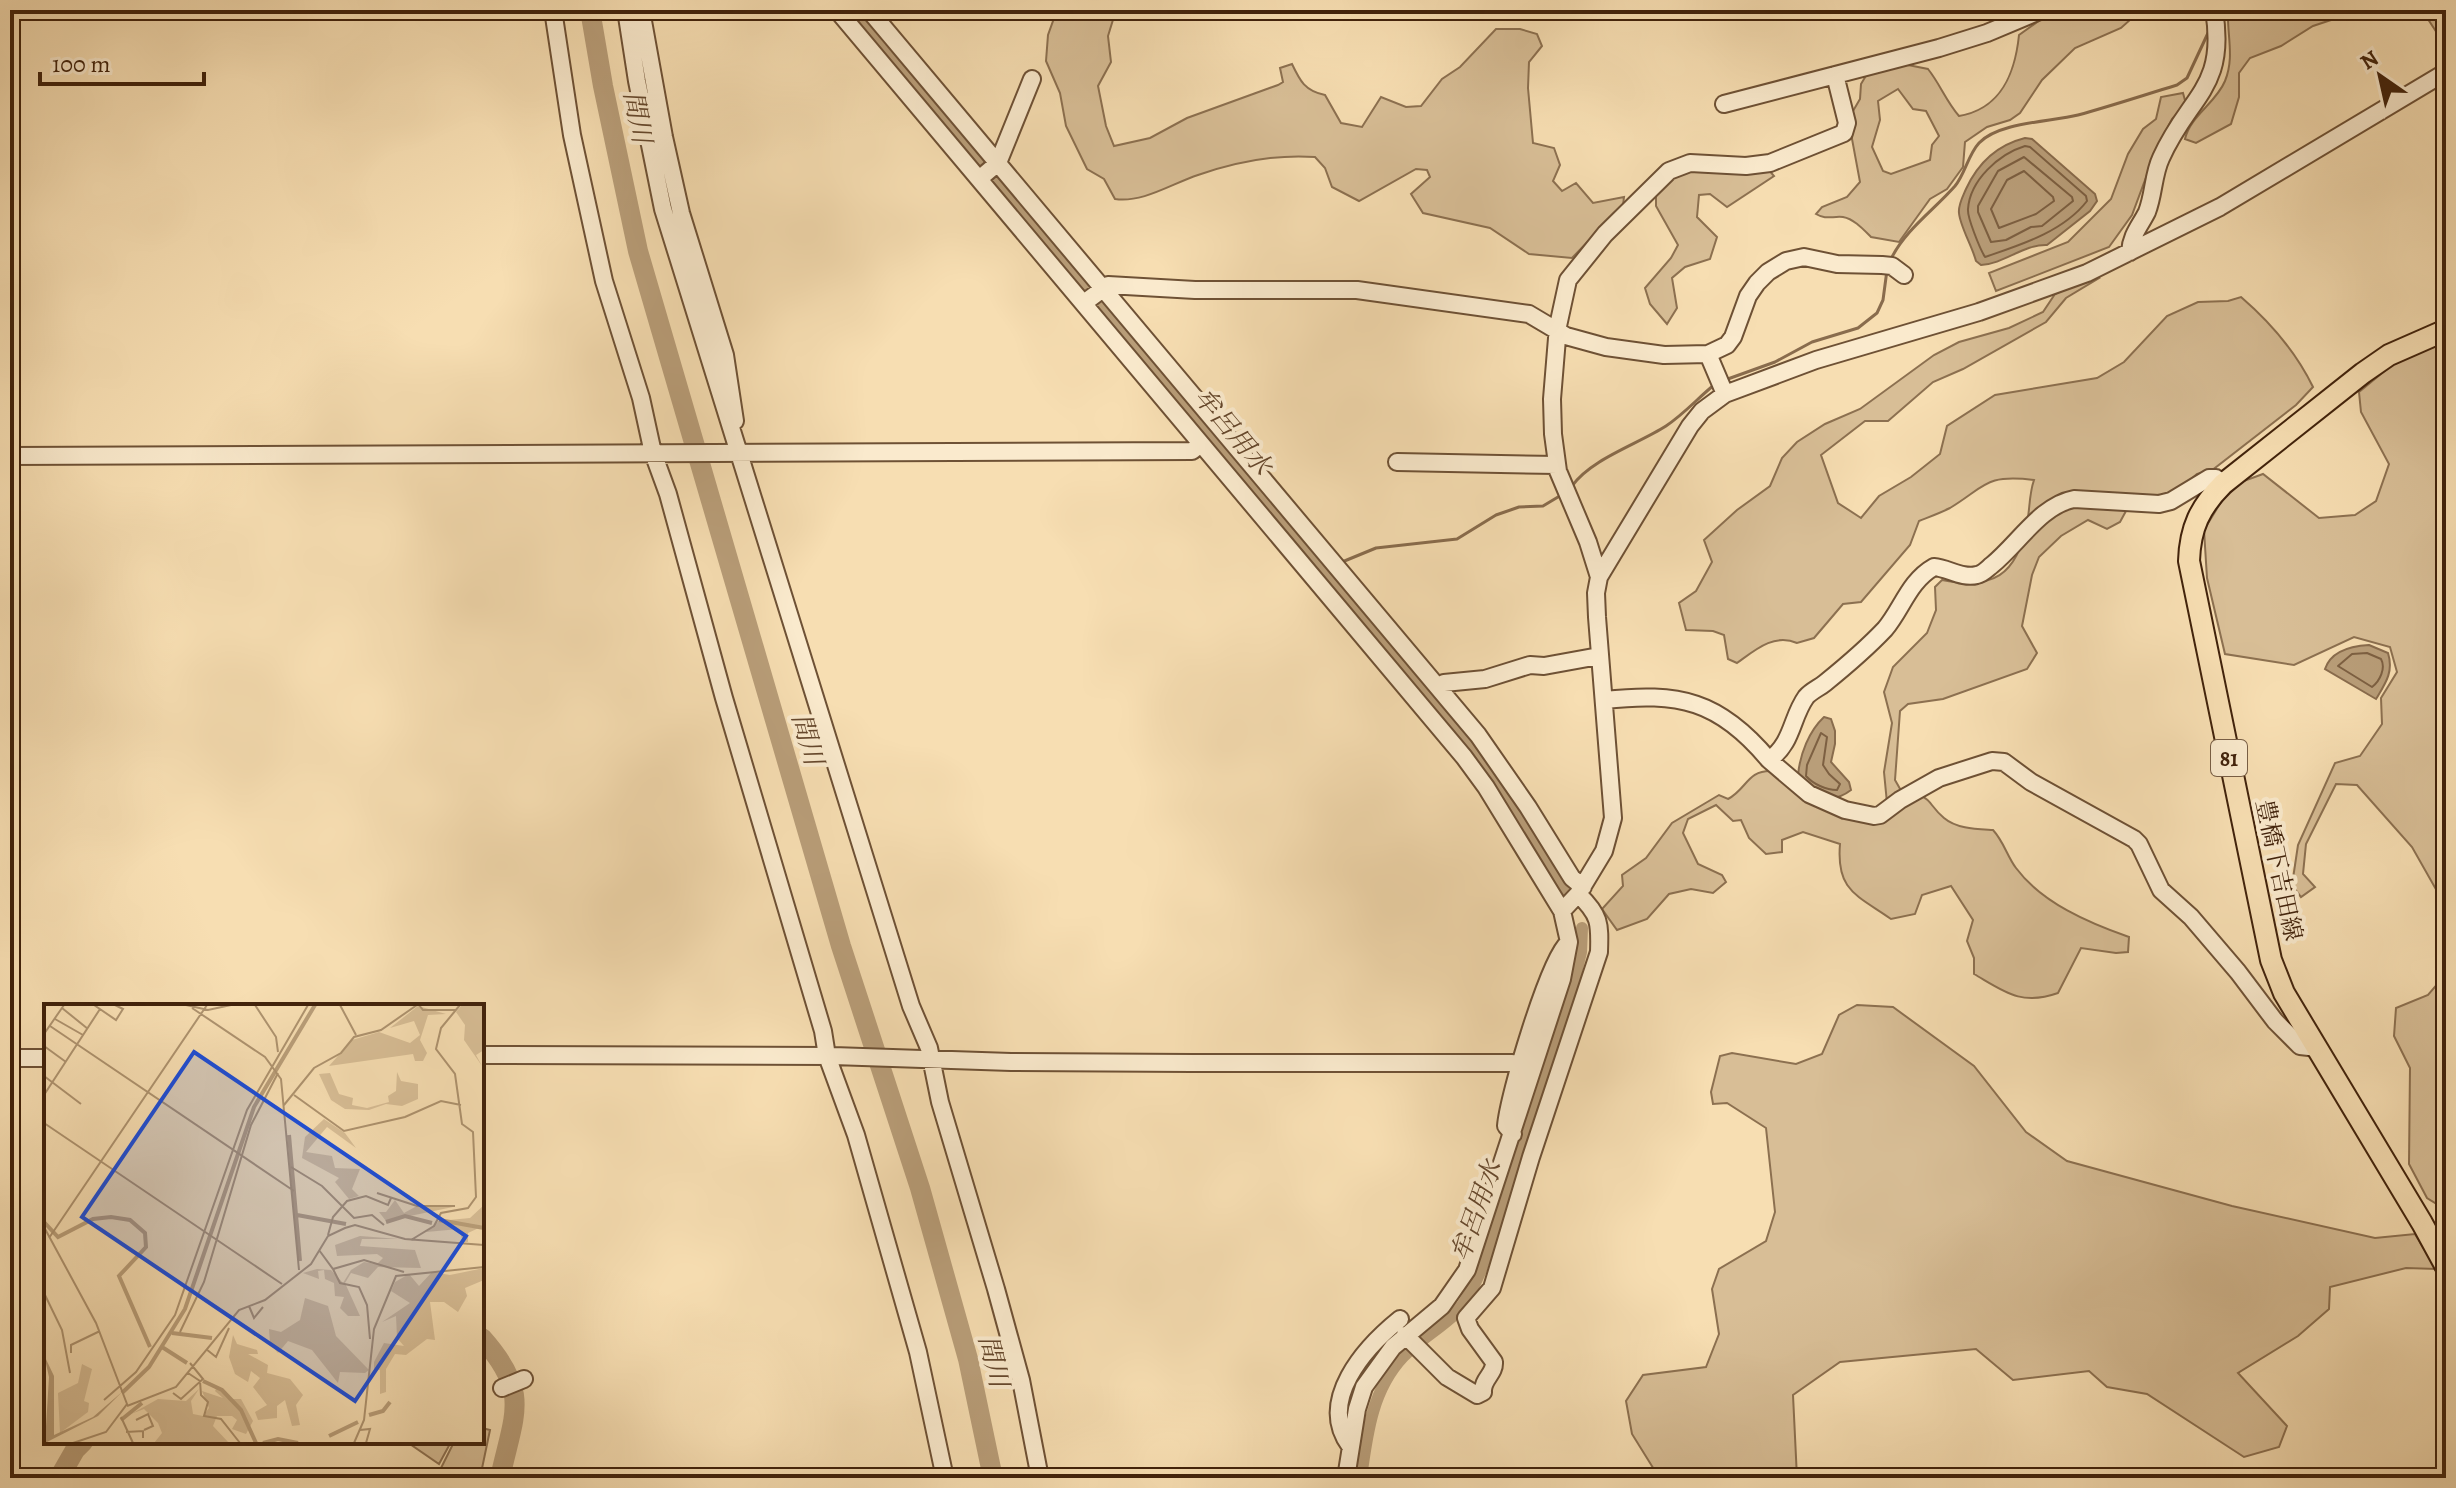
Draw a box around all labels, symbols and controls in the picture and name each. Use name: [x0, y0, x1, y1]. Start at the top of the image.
scale bar: [40, 36, 204, 86]
north arrow: [2340, 36, 2420, 116]
text: N: [2354, 43, 2384, 77]
text: 100 m: [52, 48, 111, 80]
water label: 間川: [615, 88, 660, 149]
water label: 牟呂用水: [1186, 380, 1281, 485]
water label: 間川: [784, 709, 832, 772]
road number: 81: [2211, 740, 2247, 776]
street label: 豊橋下吉田線: [2248, 796, 2310, 944]
inset map: [44, 1004, 484, 1444]
water label: 牟呂用水: [1443, 1153, 1511, 1266]
water label: 間川: [970, 1332, 1018, 1393]

